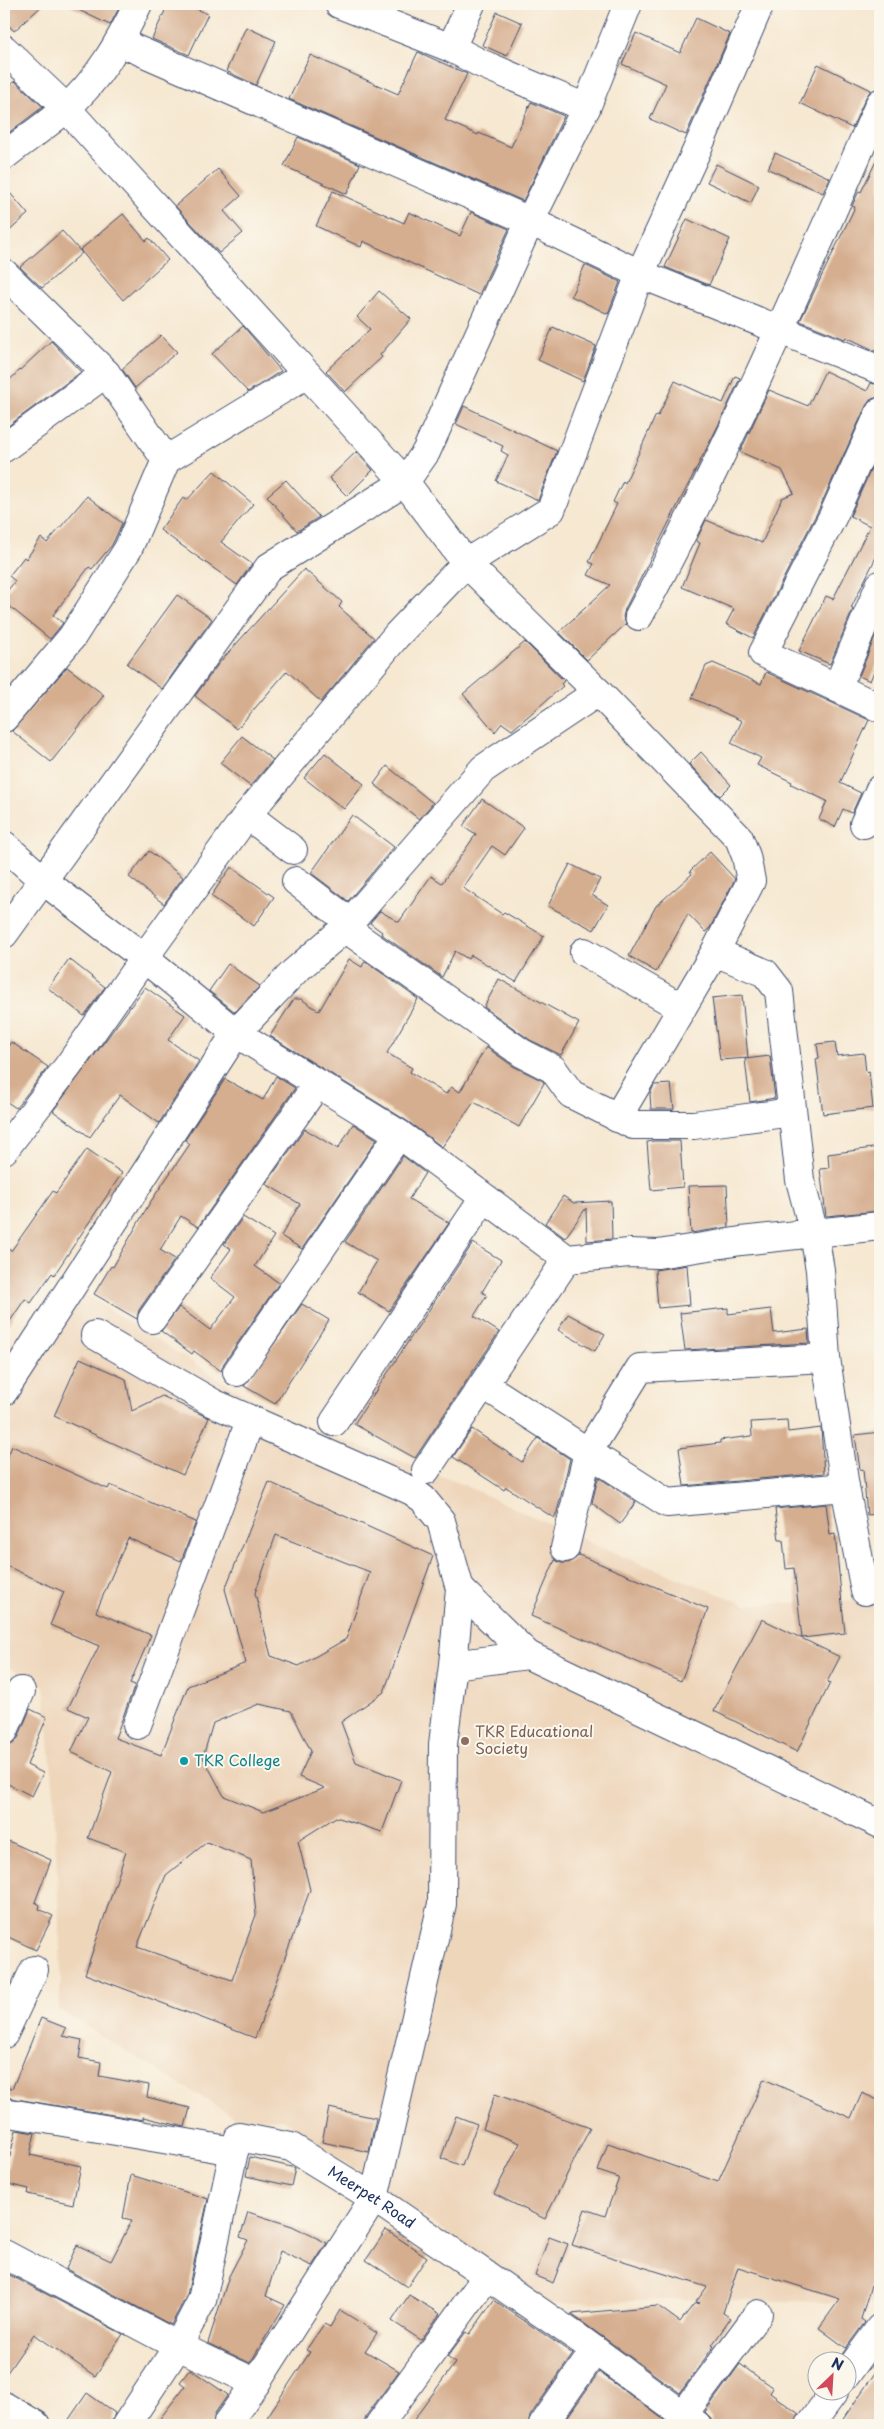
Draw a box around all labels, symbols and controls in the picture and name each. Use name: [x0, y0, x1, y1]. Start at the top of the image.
place label: TKR Educational Society: [475, 1719, 593, 1759]
marker: TKR Educational Society: [459, 1735, 471, 1747]
place label: TKR College: [194, 1748, 280, 1771]
marker: TKR College: [178, 1755, 190, 1767]
street label: Meerpet Road: [324, 2159, 421, 2233]
north arrow: [806, 2352, 856, 2402]
text: N: [828, 2352, 847, 2376]

